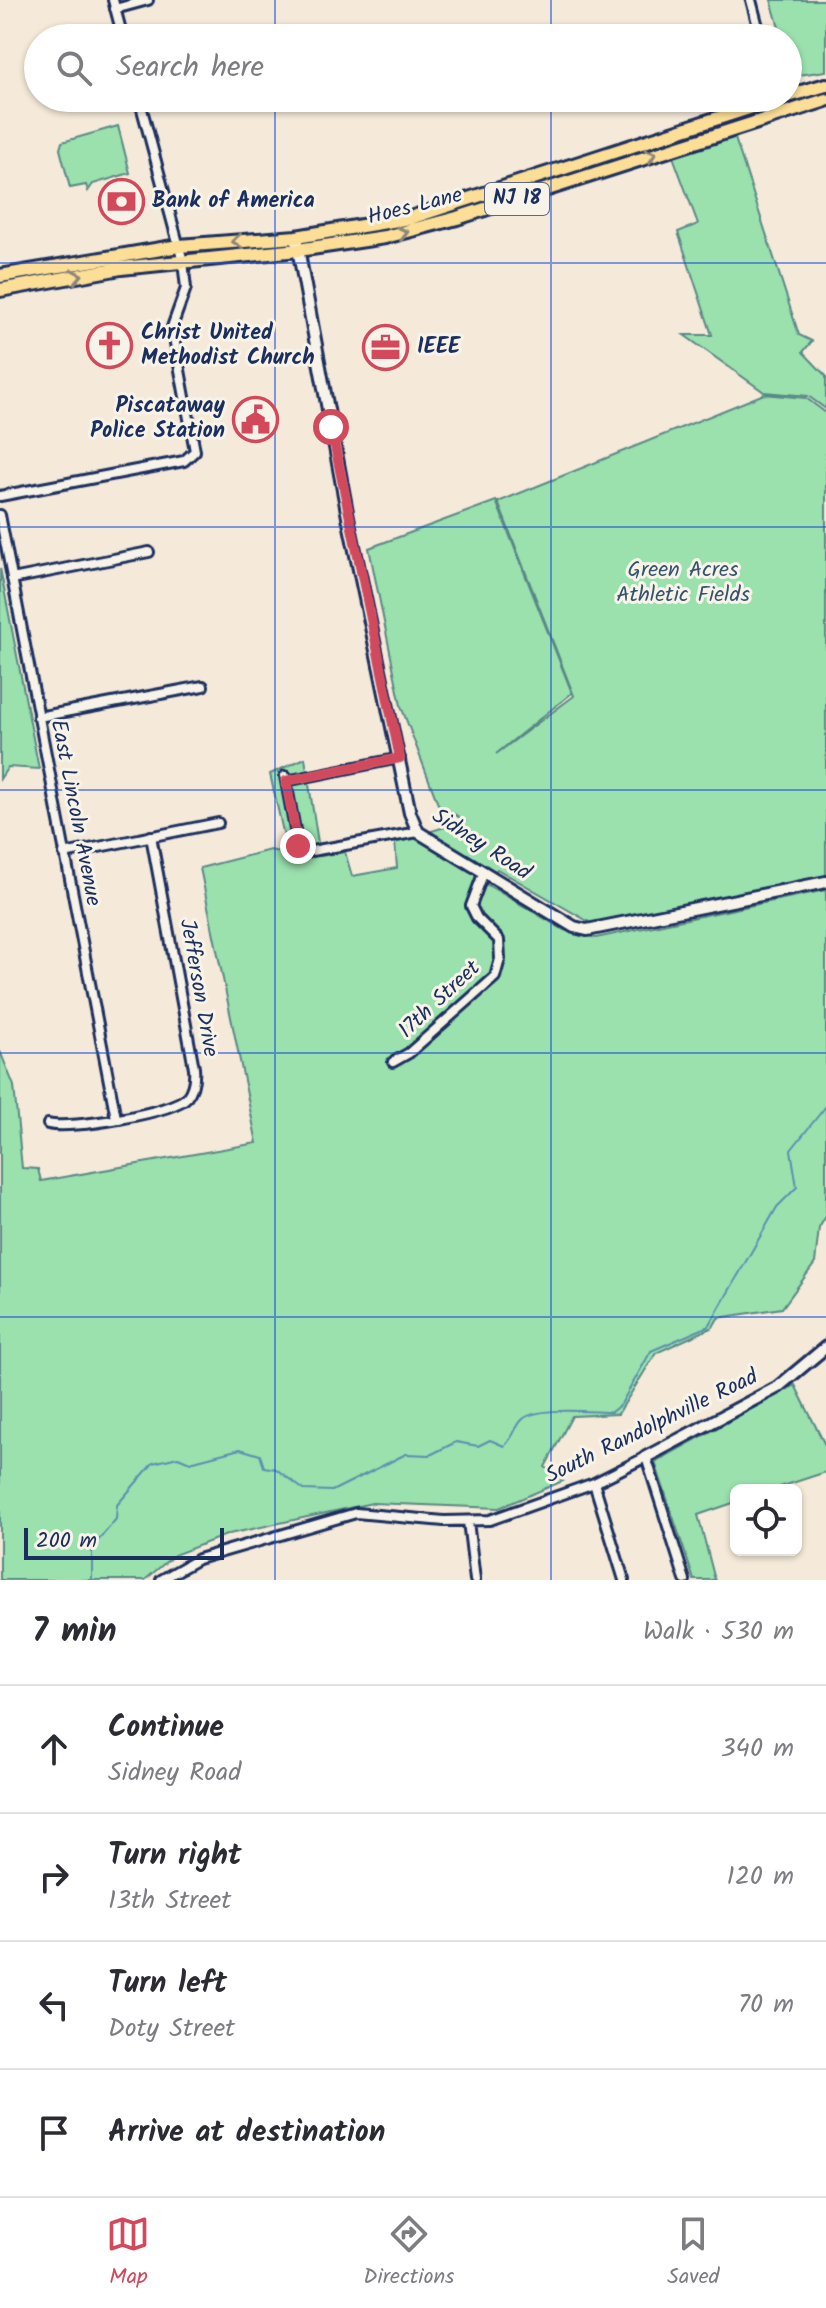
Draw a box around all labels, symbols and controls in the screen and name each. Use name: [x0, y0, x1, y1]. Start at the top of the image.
search box: [24, 24, 802, 112]
text: Search here: [116, 44, 264, 92]
icon: search: [52, 46, 96, 90]
one-way arrow: [643, 148, 657, 164]
bank icon: Bank of America: [97, 177, 145, 225]
street label: Hoes Lane: [364, 178, 466, 236]
road number: NJ 18: [485, 183, 549, 215]
place label: Bank of America: [152, 184, 315, 219]
one-way arrow: [395, 225, 409, 242]
one-way arrow: [231, 233, 244, 250]
one-way arrow: [70, 268, 83, 285]
place label: Christ United Methodist Church: [141, 316, 315, 376]
church icon: Christ United Methodist Church: [86, 322, 134, 370]
office icon: IEEE: [362, 323, 410, 371]
place label: IEEE: [417, 330, 461, 365]
place label: Piscataway Police Station: [90, 389, 226, 449]
public building icon: Piscataway Police Station: [232, 395, 280, 443]
route start: [313, 409, 349, 445]
park label: Green Acres Athletic Fields: [616, 553, 750, 613]
street label: East Lincoln Avenue: [40, 717, 110, 909]
street label: Sidney Road: [424, 800, 539, 891]
route end: [280, 828, 316, 864]
street label: Jefferson Drive: [169, 916, 227, 1060]
street label: 17th Street: [391, 952, 490, 1048]
street label: South Randolphville Road: [540, 1360, 765, 1494]
map controls: [730, 1484, 802, 1556]
button: locate: [730, 1484, 802, 1556]
scale bar: [24, 1524, 224, 1560]
text: 200 m: [36, 1524, 97, 1559]
text: 7 min: [32, 1605, 117, 1659]
text: Walk · 530 m: [643, 1611, 794, 1653]
text: Continue: [108, 1704, 224, 1752]
icon: ahead: [32, 1727, 76, 1771]
text: 340 m: [721, 1728, 794, 1770]
text: Sidney Road: [108, 1752, 241, 1794]
text: Turn right: [108, 1832, 241, 1880]
icon: right: [32, 1855, 76, 1899]
text: 120 m: [727, 1856, 794, 1898]
text: 13th Street: [108, 1880, 231, 1922]
text: Turn left: [108, 1960, 227, 2008]
icon: left: [32, 1983, 76, 2027]
text: 70 m: [738, 1984, 794, 2026]
text: Doty Street: [108, 2008, 235, 2050]
text: Arrive at destination: [108, 2109, 385, 2157]
icon: arrive: [32, 2111, 76, 2155]
tab: Map: [106, 2212, 150, 2295]
tab: Directions: [363, 2212, 455, 2295]
tab: Saved: [667, 2212, 720, 2295]

